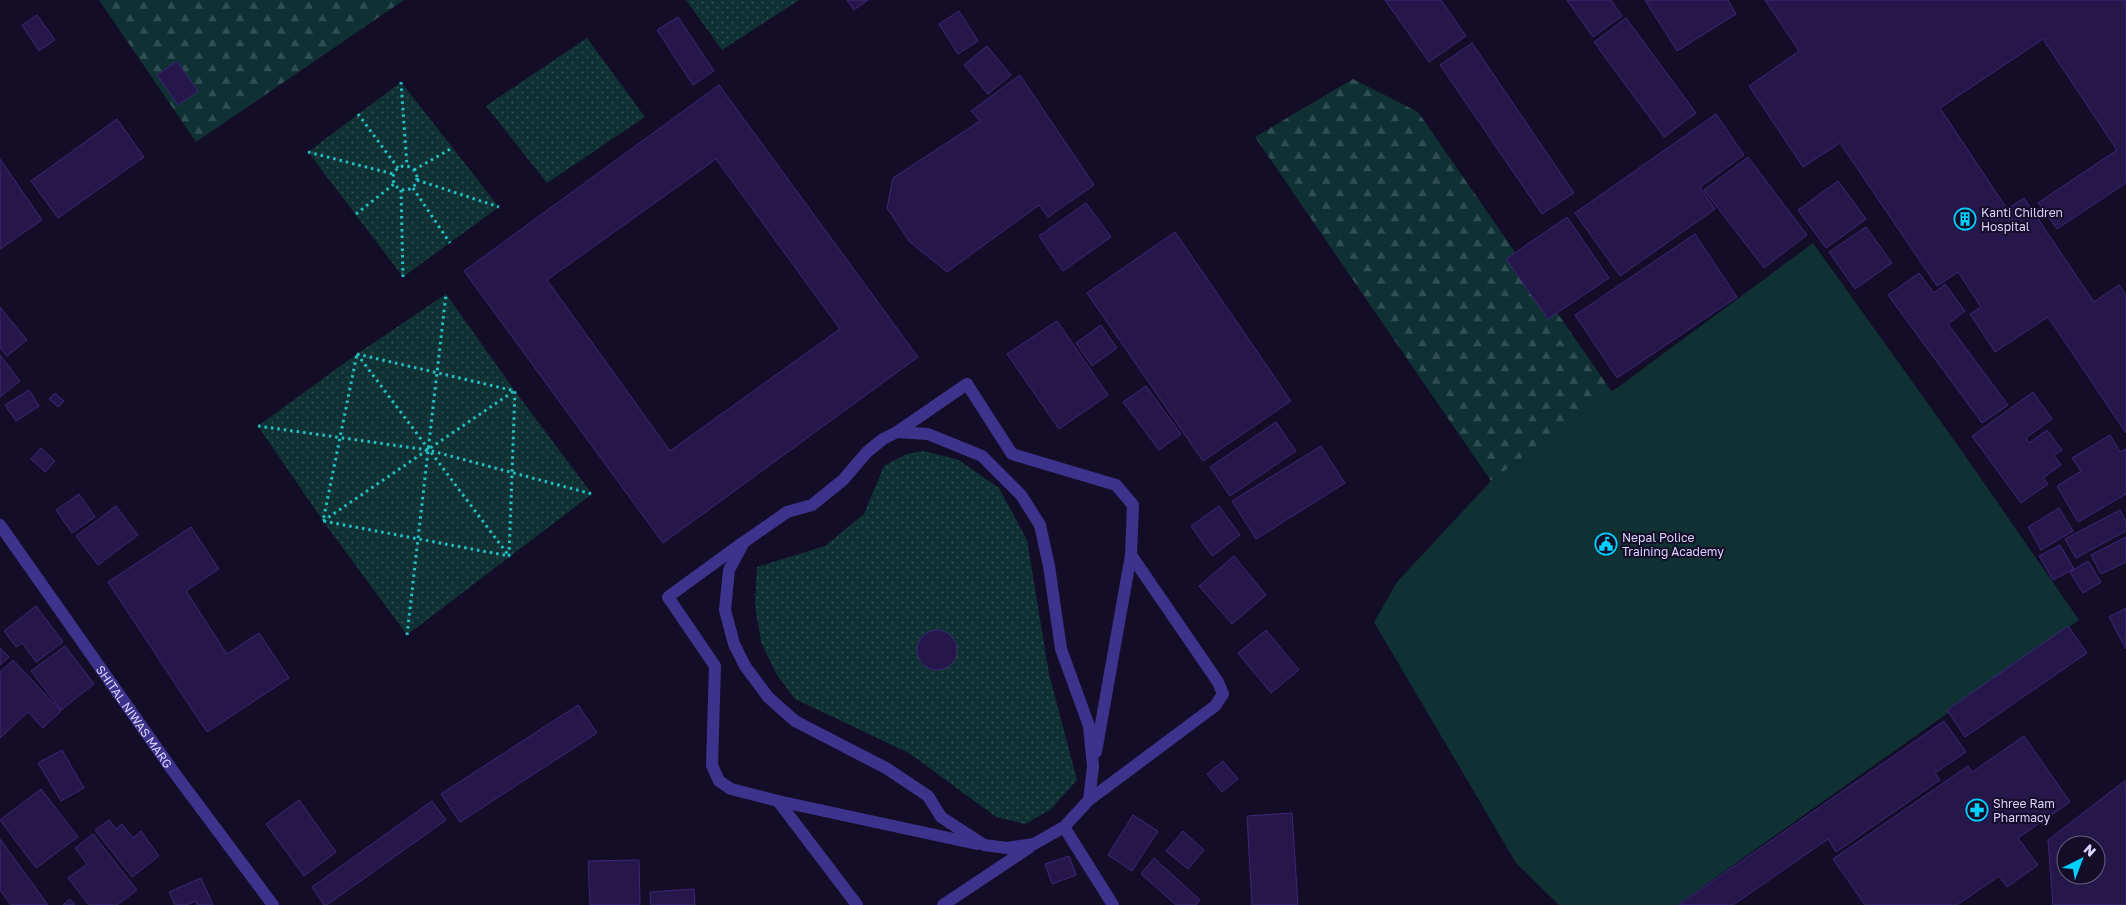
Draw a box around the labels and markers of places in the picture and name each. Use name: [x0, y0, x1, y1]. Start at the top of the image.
place label: Kanti Children Hospital: [1981, 205, 2063, 234]
building icon: Kanti Children Hospital: [1953, 207, 1977, 231]
place label: Nepal Police Training Academy: [1622, 530, 1724, 559]
public building icon: Nepal Police Training Academy: [1594, 532, 1618, 556]
place label: Shree Ram Pharmacy: [1993, 796, 2055, 825]
pharmacy icon: Shree Ram Pharmacy: [1965, 798, 1989, 822]

